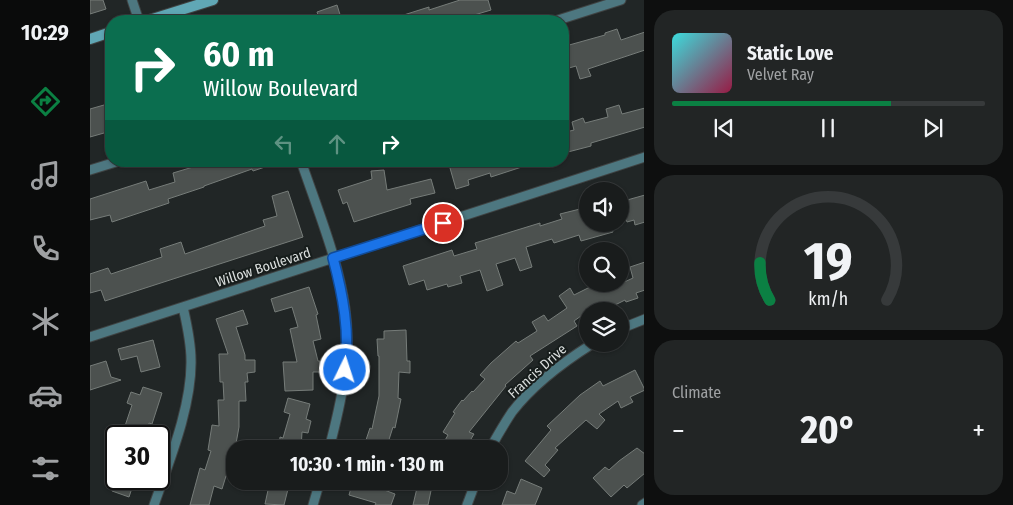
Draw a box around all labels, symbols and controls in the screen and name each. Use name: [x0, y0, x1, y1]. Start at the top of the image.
text: 10:29: [21, 19, 69, 46]
text: 60 m: [203, 33, 274, 75]
icon: right: [120, 35, 185, 100]
text: Static Love: [747, 42, 834, 65]
text: Velvet Ray: [747, 65, 814, 84]
text: Willow Boulevard: [203, 75, 358, 102]
icon: directions: [28, 84, 63, 119]
icon: previous: [710, 114, 738, 142]
icon: pause: [814, 114, 842, 142]
icon: next: [919, 114, 947, 142]
icon: left: [270, 130, 298, 158]
icon: ahead: [323, 130, 351, 158]
icon: right: [376, 130, 404, 158]
icon: music: [28, 158, 63, 193]
map controls: [579, 182, 629, 352]
button: sound: [579, 182, 629, 232]
pin: [422, 202, 464, 244]
icon: arrive: [429, 209, 457, 237]
text: 19: [804, 230, 853, 293]
icon: phone: [28, 231, 63, 266]
button: search: [579, 242, 629, 292]
street label: Willow Boulevard: [214, 244, 313, 291]
text: km/h: [809, 288, 848, 310]
button: layers: [579, 302, 629, 352]
icon: climate: [28, 304, 63, 339]
street label: Francis Drive: [505, 341, 570, 402]
position arrow: [318, 343, 370, 395]
icon: car: [28, 378, 63, 413]
text: Climate: [672, 383, 721, 402]
text: 20°: [800, 407, 857, 453]
text: −: [672, 414, 685, 447]
text: +: [972, 414, 985, 447]
speed limit sign: 30: [105, 425, 170, 490]
icon: filters: [28, 451, 63, 486]
text: 10:30 · 1 min · 130 m: [290, 453, 444, 476]

